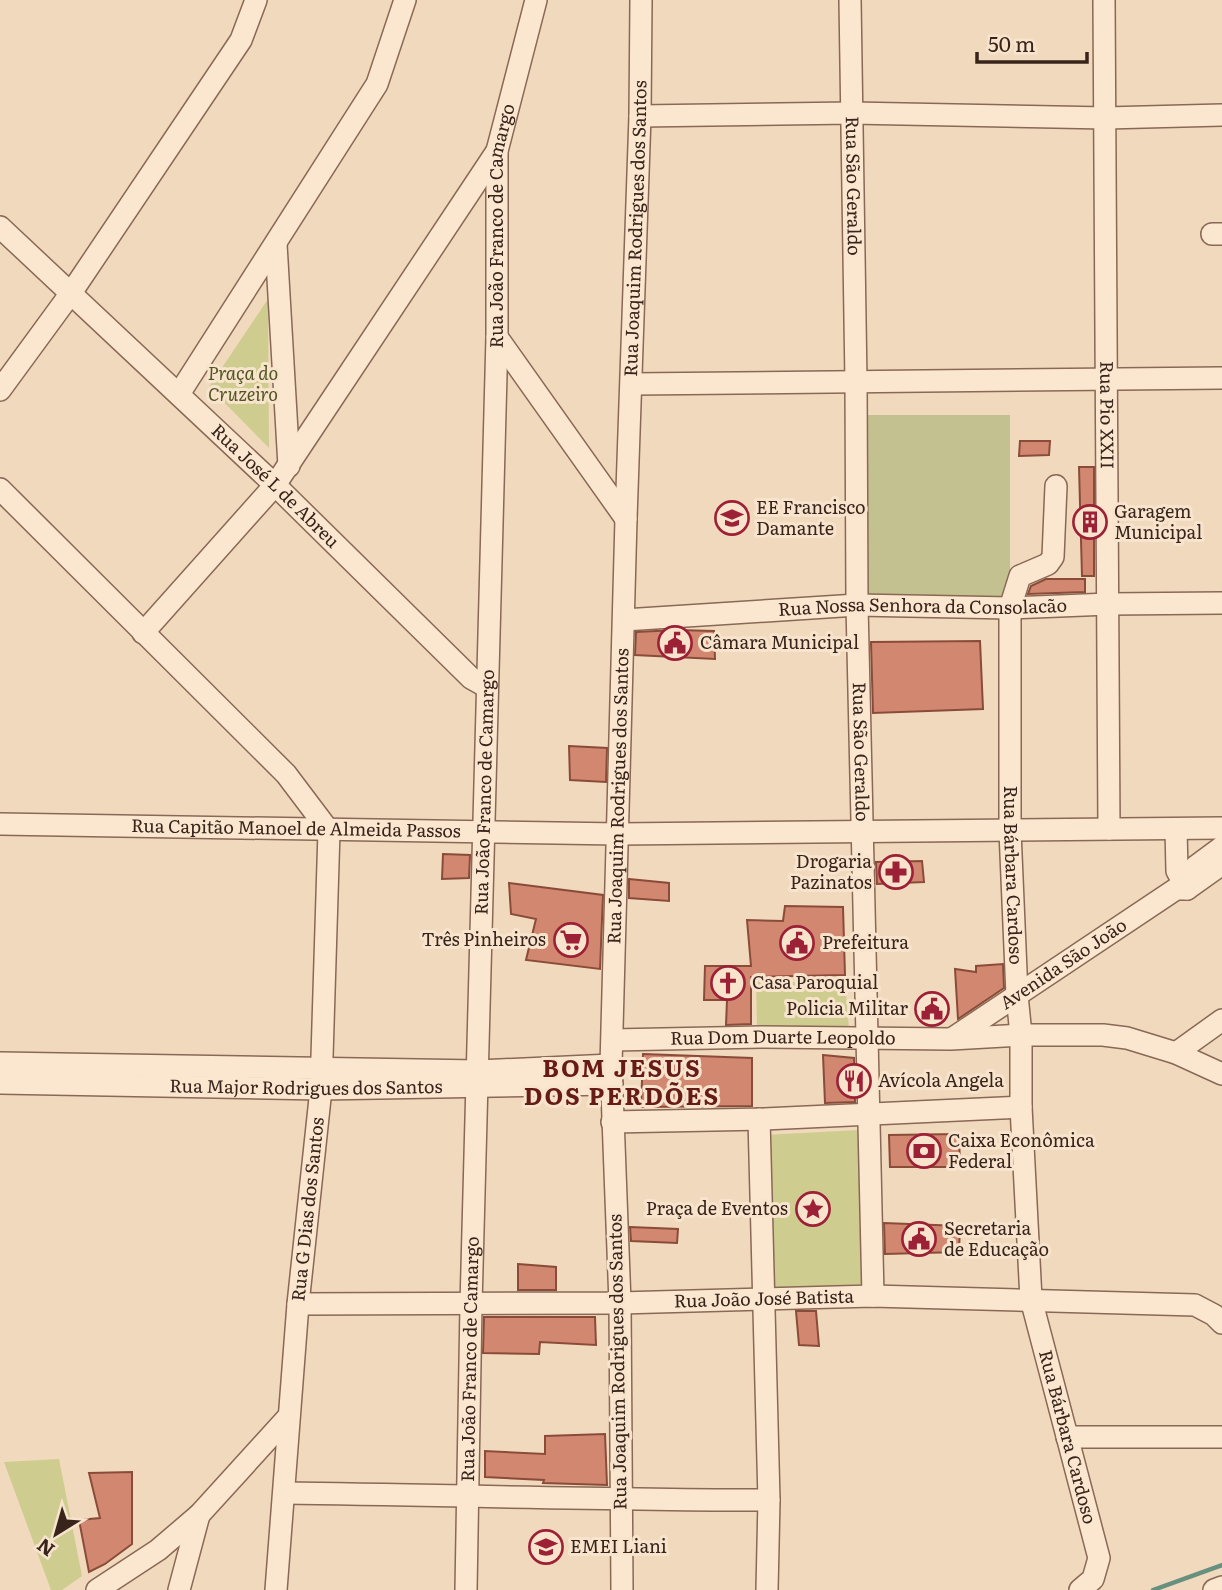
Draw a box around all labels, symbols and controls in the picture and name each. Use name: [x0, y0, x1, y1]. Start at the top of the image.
scale bar: [977, 21, 1087, 65]
text: 50 m: [988, 27, 1035, 58]
street label: Rua Joaquim Rodrigues dos Santos: [616, 80, 652, 377]
street label: Rua João Franco de Camargo: [481, 100, 521, 349]
street label: Rua São Geraldo: [840, 116, 869, 256]
park label: Praça do Cruzeiro: [208, 359, 278, 407]
street label: Rua Pio XXII: [1094, 361, 1122, 469]
street label: Rua José L de Abreu: [206, 417, 346, 554]
place label: EE Francisco Damante: [756, 493, 866, 541]
place label: Garagem Municipal: [1114, 497, 1202, 545]
school or university icon: EE Francisco Damante: [713, 499, 751, 537]
building icon: Garagem Municipal: [1071, 503, 1109, 541]
street label: Rua Nossa Senhora da Consolacão: [777, 590, 1068, 622]
public building icon: Câmara Municipal: [656, 624, 694, 662]
place label: Câmara Municipal: [700, 628, 859, 655]
street label: Rua Joaquim Rodrigues dos Santos: [599, 648, 634, 945]
street label: Rua João Franco de Camargo: [466, 669, 500, 915]
street label: Rua São Geraldo: [847, 682, 877, 822]
street label: Rua Bárbara Cardoso: [998, 786, 1031, 965]
street label: Rua Capitão Manoel de Almeida Passos: [131, 811, 461, 843]
place label: Drogaria Pazinatos: [790, 847, 872, 895]
pharmacy icon: Drogaria Pazinatos: [877, 853, 915, 891]
street label: Avenida São João: [994, 911, 1132, 1015]
supermarket icon: Três Pinheiros: [552, 921, 590, 959]
public building icon: Prefeitura: [778, 924, 816, 962]
place label: Três Pinheiros: [421, 925, 546, 952]
place label: Prefeitura: [822, 928, 909, 955]
church icon: Casa Paroquial: [709, 964, 747, 1002]
place label: Casa Paroquial: [752, 968, 878, 995]
public building icon: Policia Militar: [913, 990, 951, 1028]
place label: Policia Militar: [786, 994, 908, 1021]
street label: Rua Dom Duarte Leopoldo: [670, 1022, 896, 1051]
district label: BOM JESUS DOS PERDÕES: [524, 1049, 720, 1112]
restaurant icon: Avícola Angela: [835, 1062, 873, 1100]
place label: Avícola Angela: [878, 1066, 1004, 1093]
street label: Rua Major Rodrigues dos Santos: [169, 1071, 443, 1101]
street label: Rua G Dias dos Santos: [283, 1116, 330, 1303]
place label: Caixa Econômica Federal: [948, 1126, 1095, 1174]
bank icon: Caixa Econômica Federal: [905, 1132, 943, 1170]
place icon: Praça de Eventos: [794, 1190, 832, 1228]
place label: Praça de Eventos: [646, 1194, 788, 1221]
street label: Rua Joaquim Rodrigues dos Santos: [600, 1214, 633, 1510]
place label: Secretaria de Educação: [944, 1214, 1049, 1262]
public building icon: Secretaria de Educação: [900, 1220, 938, 1258]
street label: Rua João Franco de Camargo: [453, 1236, 485, 1482]
street label: Rua João José Batista: [673, 1282, 855, 1314]
street label: Rua Bárbara Cardoso: [1033, 1347, 1104, 1527]
north arrow: [21, 1499, 91, 1569]
school or university icon: EMEI Liani: [527, 1528, 565, 1566]
text: N: [30, 1532, 60, 1564]
place label: EMEI Liani: [570, 1532, 667, 1559]

